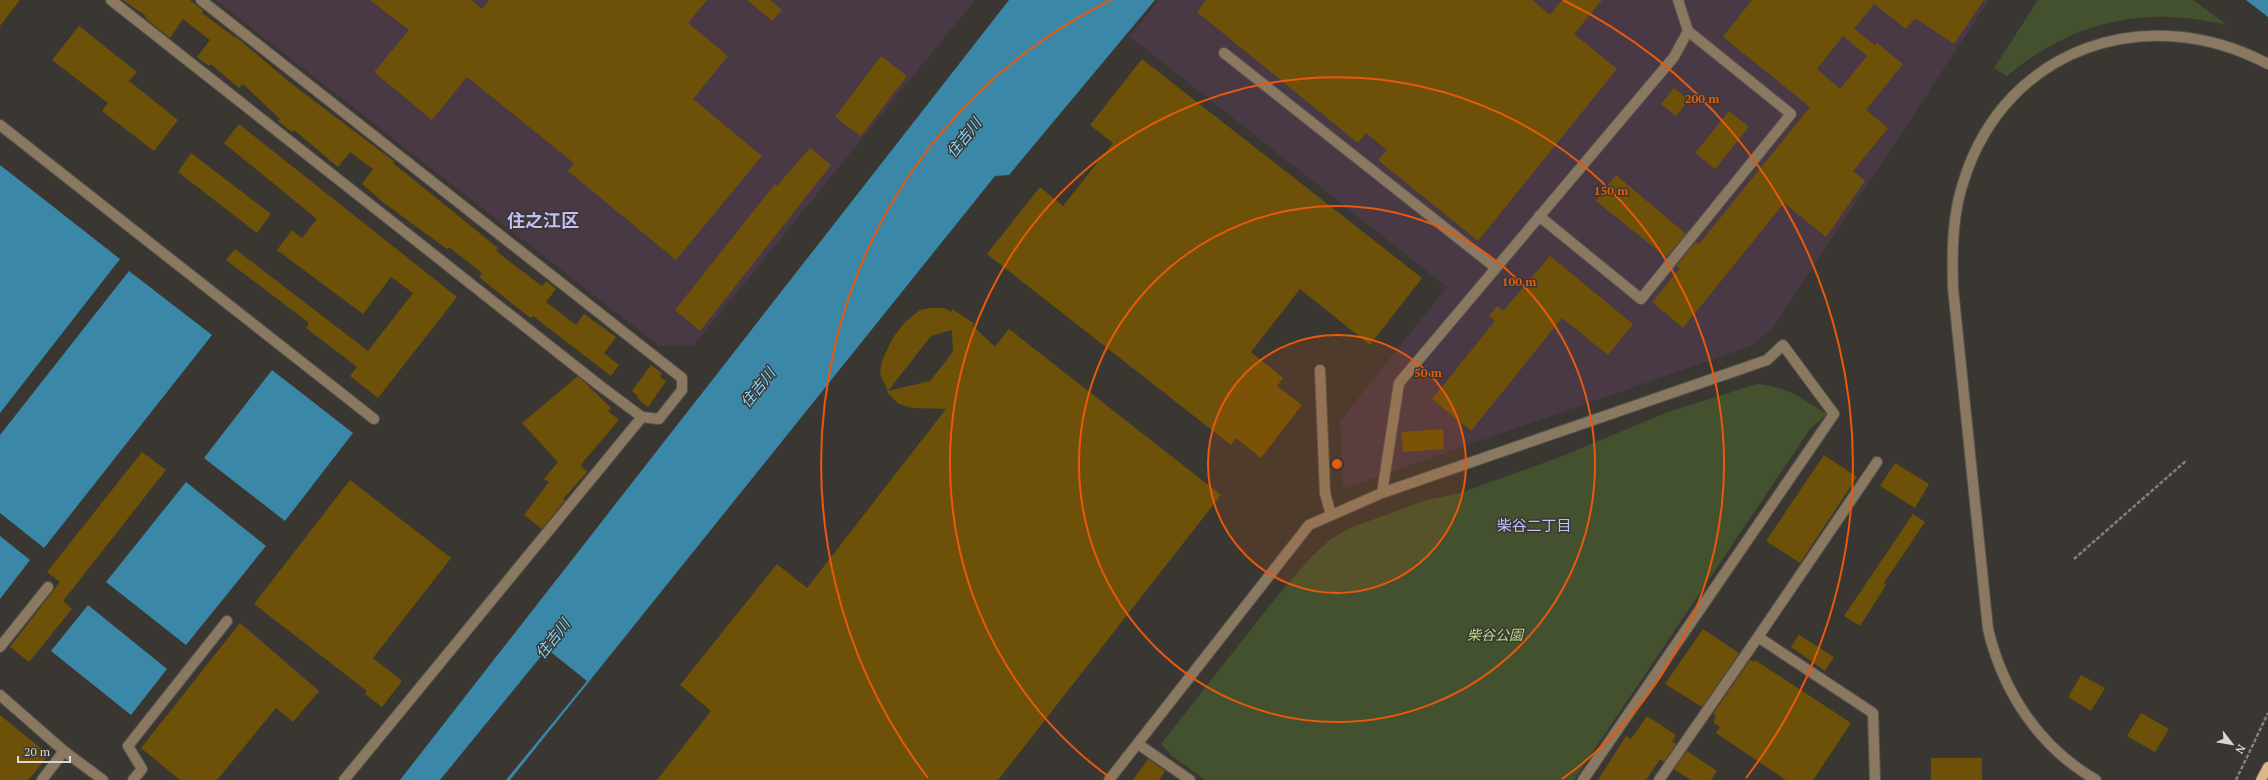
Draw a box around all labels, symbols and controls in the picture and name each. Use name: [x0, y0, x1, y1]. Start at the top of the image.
text: 200 m: [1685, 91, 1719, 106]
water label: 住吉川: [941, 112, 986, 161]
text: 150 m: [1594, 183, 1628, 198]
district label: 住之江区: [507, 208, 579, 232]
text: 100 m: [1502, 274, 1536, 289]
water label: 住吉川: [735, 362, 780, 411]
text: 50 m: [1414, 365, 1442, 380]
centre of rings: [1330, 457, 1344, 471]
district label: 柴谷二丁目: [1496, 515, 1572, 535]
water label: 住吉川: [530, 613, 575, 662]
park label: 柴谷公園: [1467, 625, 1525, 644]
north arrow: [2212, 724, 2252, 764]
scale bar: [18, 738, 70, 764]
text: N: [2232, 742, 2249, 757]
text: 20 m: [24, 744, 51, 759]

